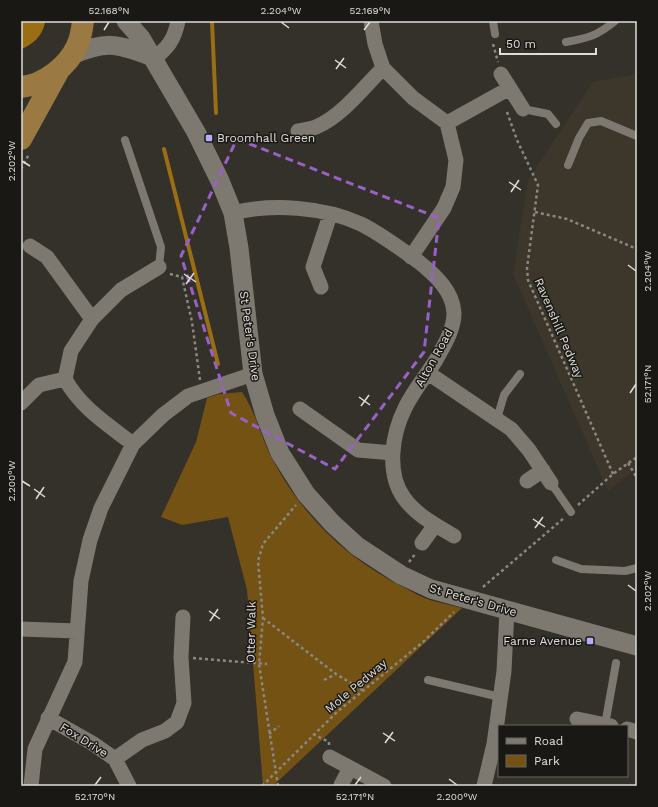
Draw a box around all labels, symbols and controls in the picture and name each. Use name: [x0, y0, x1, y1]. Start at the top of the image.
text: 52.168°N: [88, 5, 130, 16]
text: 2.204°W: [261, 5, 302, 16]
text: 52.169°N: [349, 5, 391, 16]
scale bar: [500, 30, 596, 56]
text: 50 m: [506, 37, 536, 51]
place label: Broomhall Green: [217, 131, 315, 145]
marker: Broomhall Green: [204, 133, 214, 143]
text: 2.202°W: [6, 140, 17, 181]
text: 2.204°W: [642, 250, 653, 291]
street label: Ravenshill Pedway: [532, 276, 587, 381]
street label: St Peter's Drive: [237, 290, 263, 382]
street label: Alton Road: [412, 326, 456, 390]
text: 52.171°N: [642, 365, 653, 403]
text: 2.200°W: [6, 460, 17, 501]
text: 2.202°W: [642, 570, 653, 611]
street label: St Peter's Drive: [428, 581, 519, 619]
street label: Otter Walk: [243, 601, 259, 663]
place label: Farne Avenue: [503, 634, 582, 648]
marker: Farne Avenue: [585, 636, 595, 646]
street label: Mole Pedway: [322, 656, 390, 716]
street label: Fox Drive: [58, 720, 111, 760]
legend: [498, 725, 628, 777]
text: Road: [534, 734, 563, 748]
text: Park: [534, 754, 560, 768]
text: 52.170°N: [75, 791, 115, 802]
text: 52.171°N: [336, 791, 374, 802]
text: 2.200°W: [437, 791, 478, 802]

